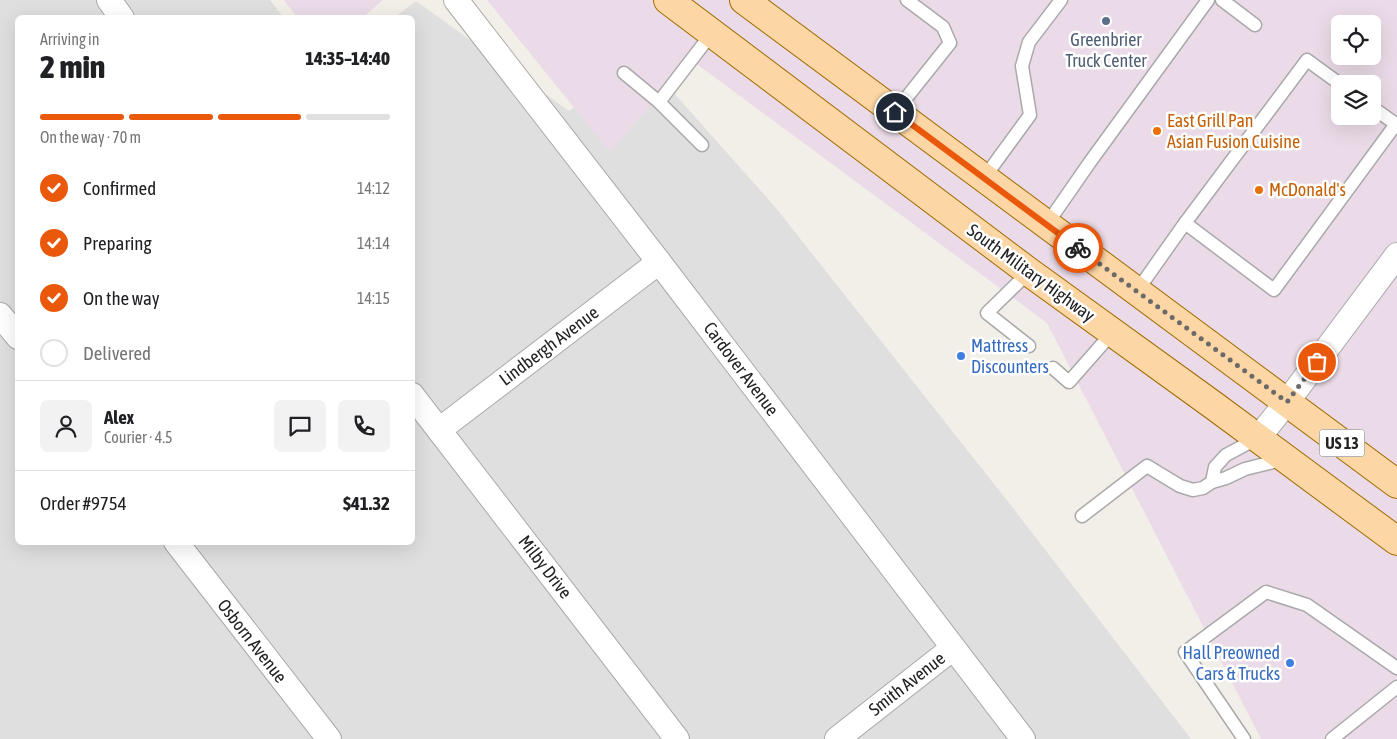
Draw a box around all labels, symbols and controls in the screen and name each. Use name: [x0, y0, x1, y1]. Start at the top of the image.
marker: Greenbrier Truck Center: [1100, 15, 1112, 27]
map controls: [1331, 15, 1381, 125]
button: locate: [1331, 15, 1381, 65]
place label: Greenbrier Truck Center: [1065, 29, 1147, 71]
text: Arriving in: [40, 30, 100, 48]
text: 14:35–14:40: [305, 47, 390, 69]
text: 2 min: [40, 48, 105, 85]
button: layers: [1331, 75, 1381, 125]
pin: [874, 91, 916, 133]
icon: home: [881, 98, 909, 126]
place label: East Grill Pan Asian Fusion Cuisine: [1167, 110, 1300, 152]
marker: East Grill Pan Asian Fusion Cuisine: [1151, 125, 1163, 137]
text: On the way · 70 m: [40, 128, 141, 146]
icon: check: [40, 174, 68, 202]
text: Confirmed: [83, 177, 156, 199]
text: 14:12: [357, 179, 390, 197]
place label: McDonald's: [1269, 179, 1346, 200]
marker: McDonald's: [1253, 184, 1265, 196]
street label: South Military Highway: [963, 219, 1099, 326]
courier: [1053, 223, 1103, 273]
icon: check: [40, 229, 68, 257]
text: Preparing: [83, 232, 152, 254]
text: 14:14: [357, 234, 390, 252]
icon: bike: [1064, 234, 1092, 262]
icon: check: [40, 284, 68, 312]
text: On the way: [83, 287, 160, 309]
text: 14:15: [357, 289, 390, 307]
street label: Lindbergh Avenue: [495, 302, 602, 390]
street label: Cardover Avenue: [699, 318, 783, 420]
place label: Mattress Discounters: [971, 335, 1049, 377]
pin: [1296, 341, 1338, 383]
text: Delivered: [83, 342, 151, 364]
icon: bag: [1303, 348, 1331, 376]
marker: Mattress Discounters: [955, 350, 967, 362]
button: person: [40, 400, 92, 452]
button: chat: [274, 400, 326, 452]
button: phone: [338, 400, 390, 452]
text: Alex: [104, 406, 134, 428]
text: Courier · 4.5: [104, 428, 173, 446]
road number: US 13: [1320, 429, 1364, 456]
text: Order #9754: [40, 492, 127, 514]
text: $41.32: [343, 492, 390, 514]
street label: Milby Drive: [514, 531, 576, 602]
street label: Osborn Avenue: [213, 595, 292, 687]
place label: Hall Preowned Cars & Trucks: [1183, 642, 1280, 684]
street label: Smith Avenue: [864, 647, 949, 720]
marker: Hall Preowned Cars & Trucks: [1284, 657, 1296, 669]

